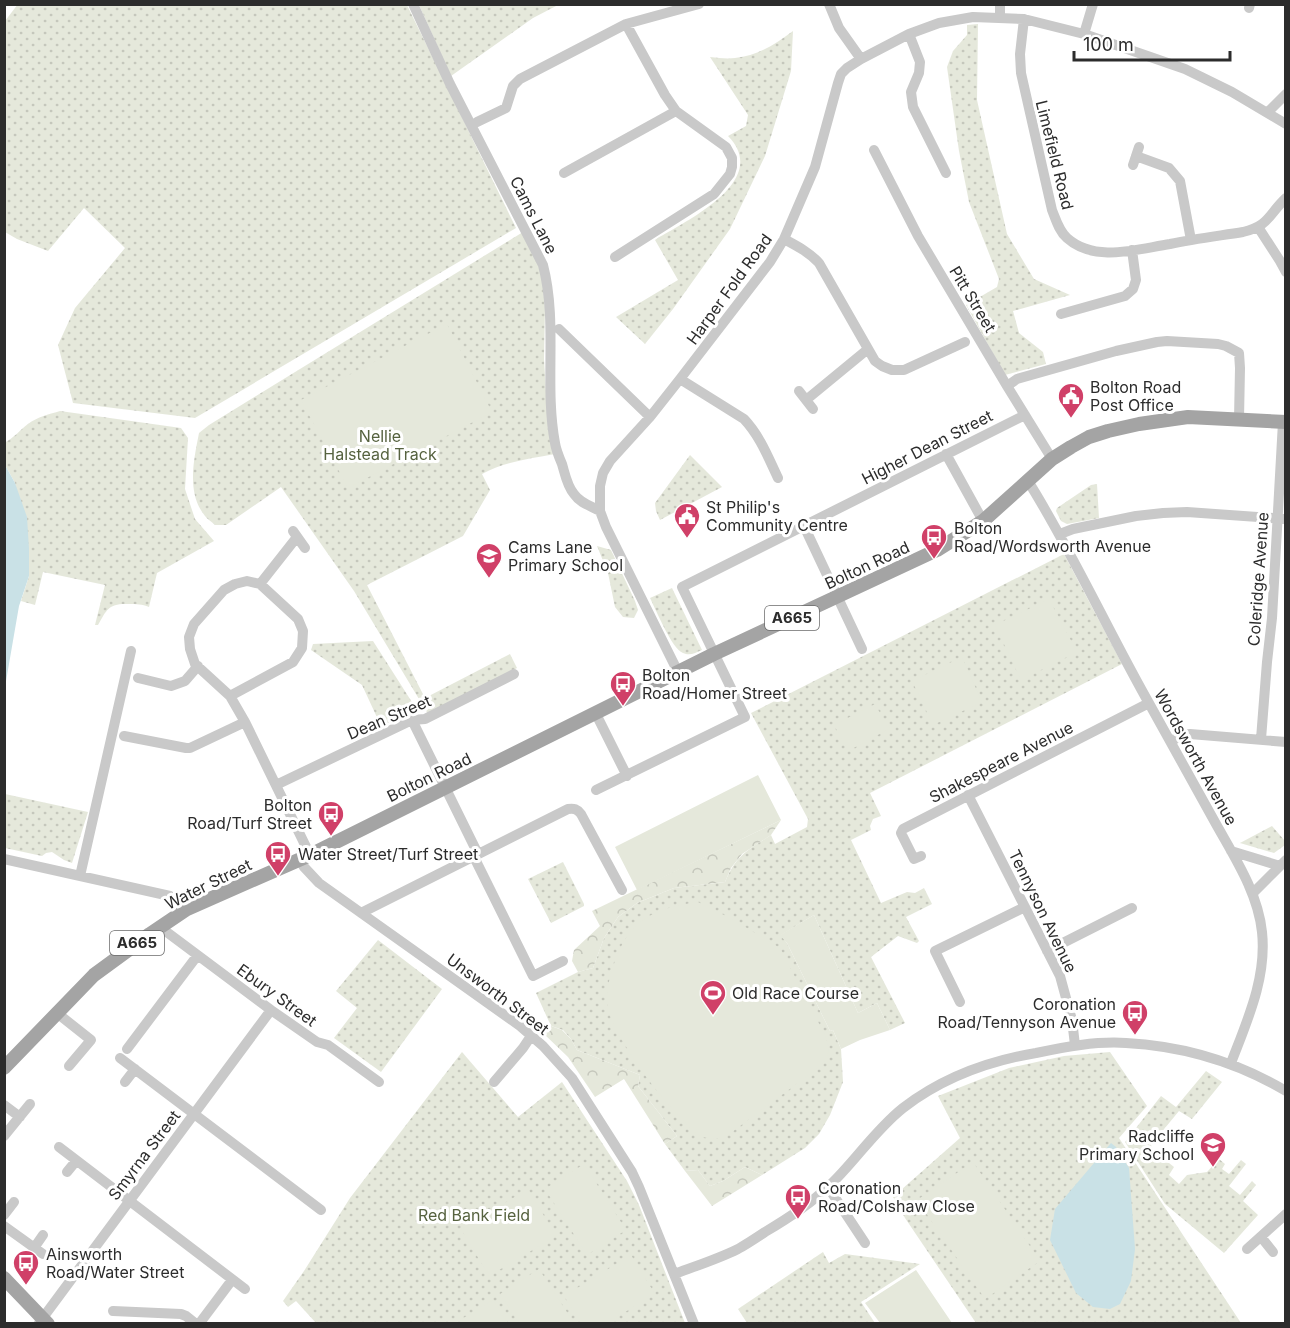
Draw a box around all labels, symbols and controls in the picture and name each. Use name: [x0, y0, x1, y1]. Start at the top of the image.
scale bar: [1074, 24, 1230, 62]
text: 100 m: [1083, 34, 1134, 55]
street label: Limefield Road: [1032, 98, 1078, 212]
street label: Cams Lane: [506, 173, 562, 257]
street label: Harper Fold Road: [682, 230, 776, 348]
street label: Pitt Street: [945, 262, 1001, 336]
place label: Bolton Road Post Office: [1090, 377, 1181, 415]
public building icon: Bolton Road Post Office: [1056, 381, 1086, 419]
street label: Higher Dean Street: [858, 405, 996, 489]
park label: Nellie Halstead Track: [323, 426, 437, 464]
place label: St Philip's Community Centre: [706, 497, 848, 535]
public building icon: St Philip's Community Centre: [672, 501, 702, 539]
street label: Coleridge Avenue: [1243, 511, 1273, 647]
place label: Bolton Road/Wordsworth Avenue: [954, 518, 1151, 556]
bus stop icon: Bolton Road/Wordsworth Avenue: [919, 522, 949, 560]
place label: Cams Lane Primary School: [508, 537, 623, 575]
street label: Bolton Road: [821, 537, 913, 593]
school or university icon: Cams Lane Primary School: [474, 541, 504, 579]
road number: A665: [765, 606, 819, 630]
place label: Bolton Road/Homer Street: [642, 665, 787, 703]
bus stop icon: Bolton Road/Homer Street: [608, 669, 638, 707]
street label: Wordsworth Avenue: [1150, 685, 1242, 829]
street label: Dean Street: [344, 690, 434, 744]
street label: Shakespeare Avenue: [926, 717, 1076, 807]
street label: Bolton Road: [384, 748, 474, 806]
place label: Bolton Road/Turf Street: [187, 795, 312, 833]
bus stop icon: Bolton Road/Turf Street: [316, 799, 346, 837]
bus stop icon: Water Street/Turf Street: [263, 839, 293, 877]
place label: Water Street/Turf Street: [298, 844, 478, 864]
street label: Tennyson Avenue: [1005, 846, 1081, 976]
street label: Water Street: [161, 854, 255, 914]
road number: A665: [110, 931, 164, 955]
street label: Unsworth Street: [443, 949, 553, 1039]
street label: Ebury Street: [233, 959, 321, 1031]
sports icon: Old Race Course: [698, 978, 728, 1016]
place label: Old Race Course: [732, 983, 859, 1003]
place label: Coronation Road/Tennyson Avenue: [937, 994, 1116, 1032]
bus stop icon: Coronation Road/Tennyson Avenue: [1120, 998, 1150, 1036]
street label: Smyrna Street: [104, 1106, 184, 1204]
place label: Radcliffe Primary School: [1079, 1126, 1194, 1164]
school or university icon: Radcliffe Primary School: [1198, 1130, 1228, 1168]
place label: Coronation Road/Colshaw Close: [818, 1178, 975, 1216]
bus stop icon: Coronation Road/Colshaw Close: [783, 1182, 813, 1220]
park label: Red Bank Field: [418, 1205, 530, 1225]
place label: Ainsworth Road/Water Street: [46, 1244, 184, 1282]
bus stop icon: Ainsworth Road/Water Street: [11, 1248, 41, 1286]

